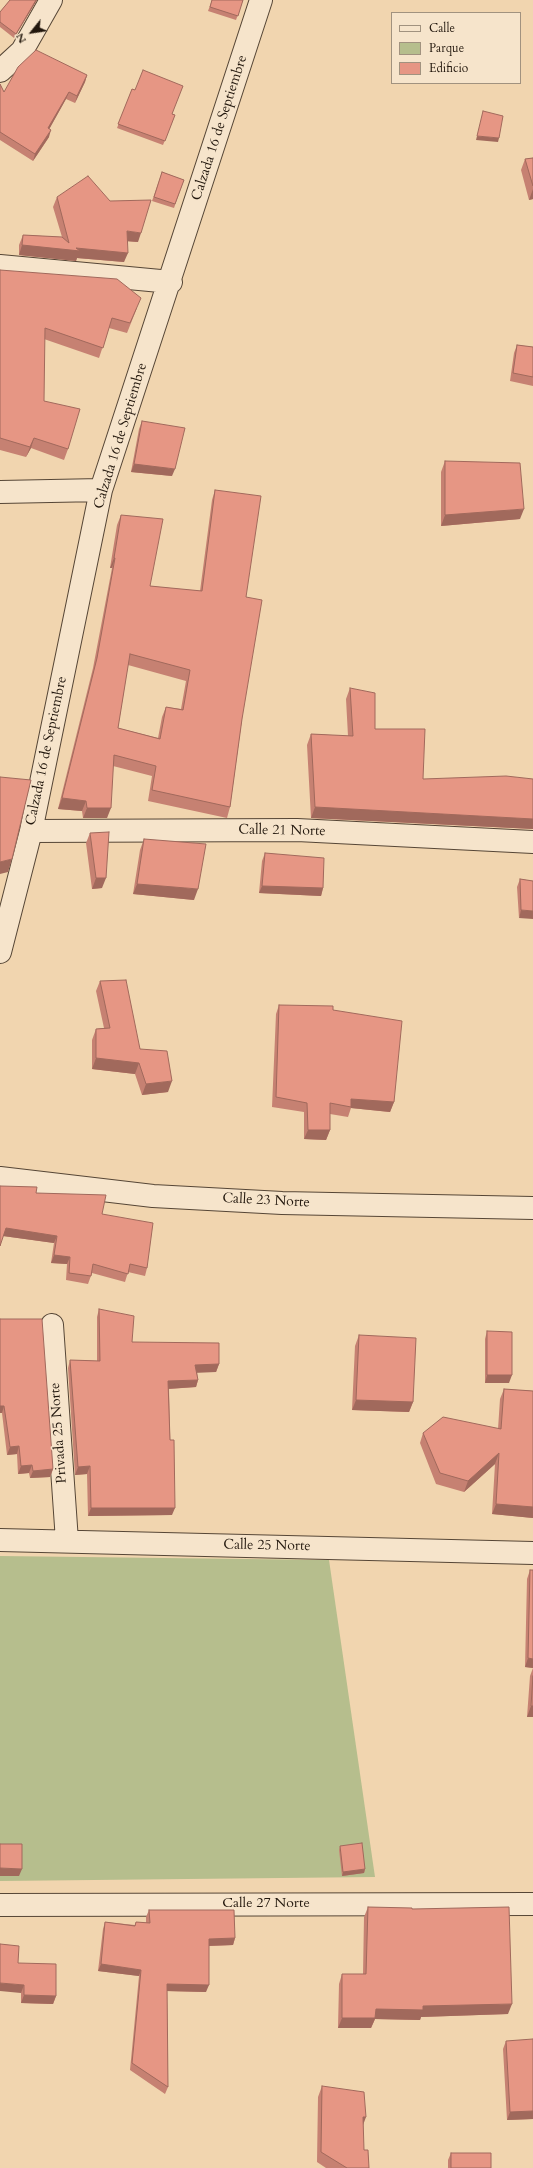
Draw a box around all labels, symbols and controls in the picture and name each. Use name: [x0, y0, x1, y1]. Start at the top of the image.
north arrow: [12, 12, 52, 52]
legend: [391, 12, 521, 84]
text: Calle: [429, 20, 455, 36]
text: N: [12, 30, 30, 46]
text: Parque: [429, 40, 464, 56]
street label: Calzada 16 de Septiembre: [189, 53, 251, 203]
text: Edificio: [429, 60, 468, 76]
street label: Calzada 16 de Septiembre: [91, 361, 151, 511]
street label: Calzada 16 de Septiembre: [23, 675, 71, 827]
street label: Calle 21 Norte: [238, 822, 326, 840]
street label: Calle 23 Norte: [222, 1190, 310, 1212]
street label: Privada 25 Norte: [47, 1382, 71, 1484]
street label: Calle 25 Norte: [223, 1537, 311, 1555]
street label: Calle 27 Norte: [222, 1896, 310, 1912]

